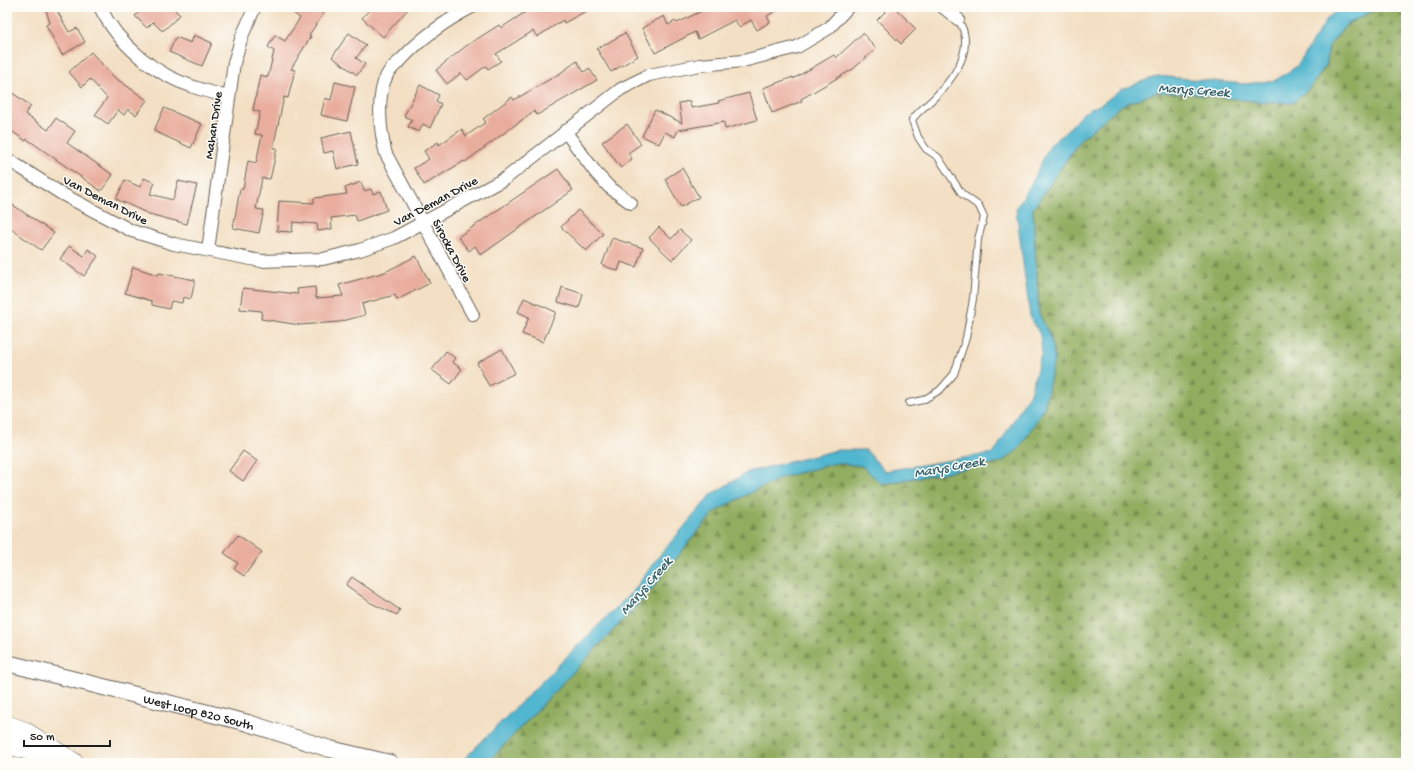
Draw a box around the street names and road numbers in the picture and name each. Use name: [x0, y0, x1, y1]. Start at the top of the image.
street label: Mahan Drive: [202, 90, 227, 160]
street label: Van Deman Drive: [59, 173, 150, 229]
street label: Van Deman Drive: [391, 174, 481, 231]
street label: Sirocka Drive: [428, 217, 474, 285]
street label: West Loop 820 South: [141, 692, 256, 735]

